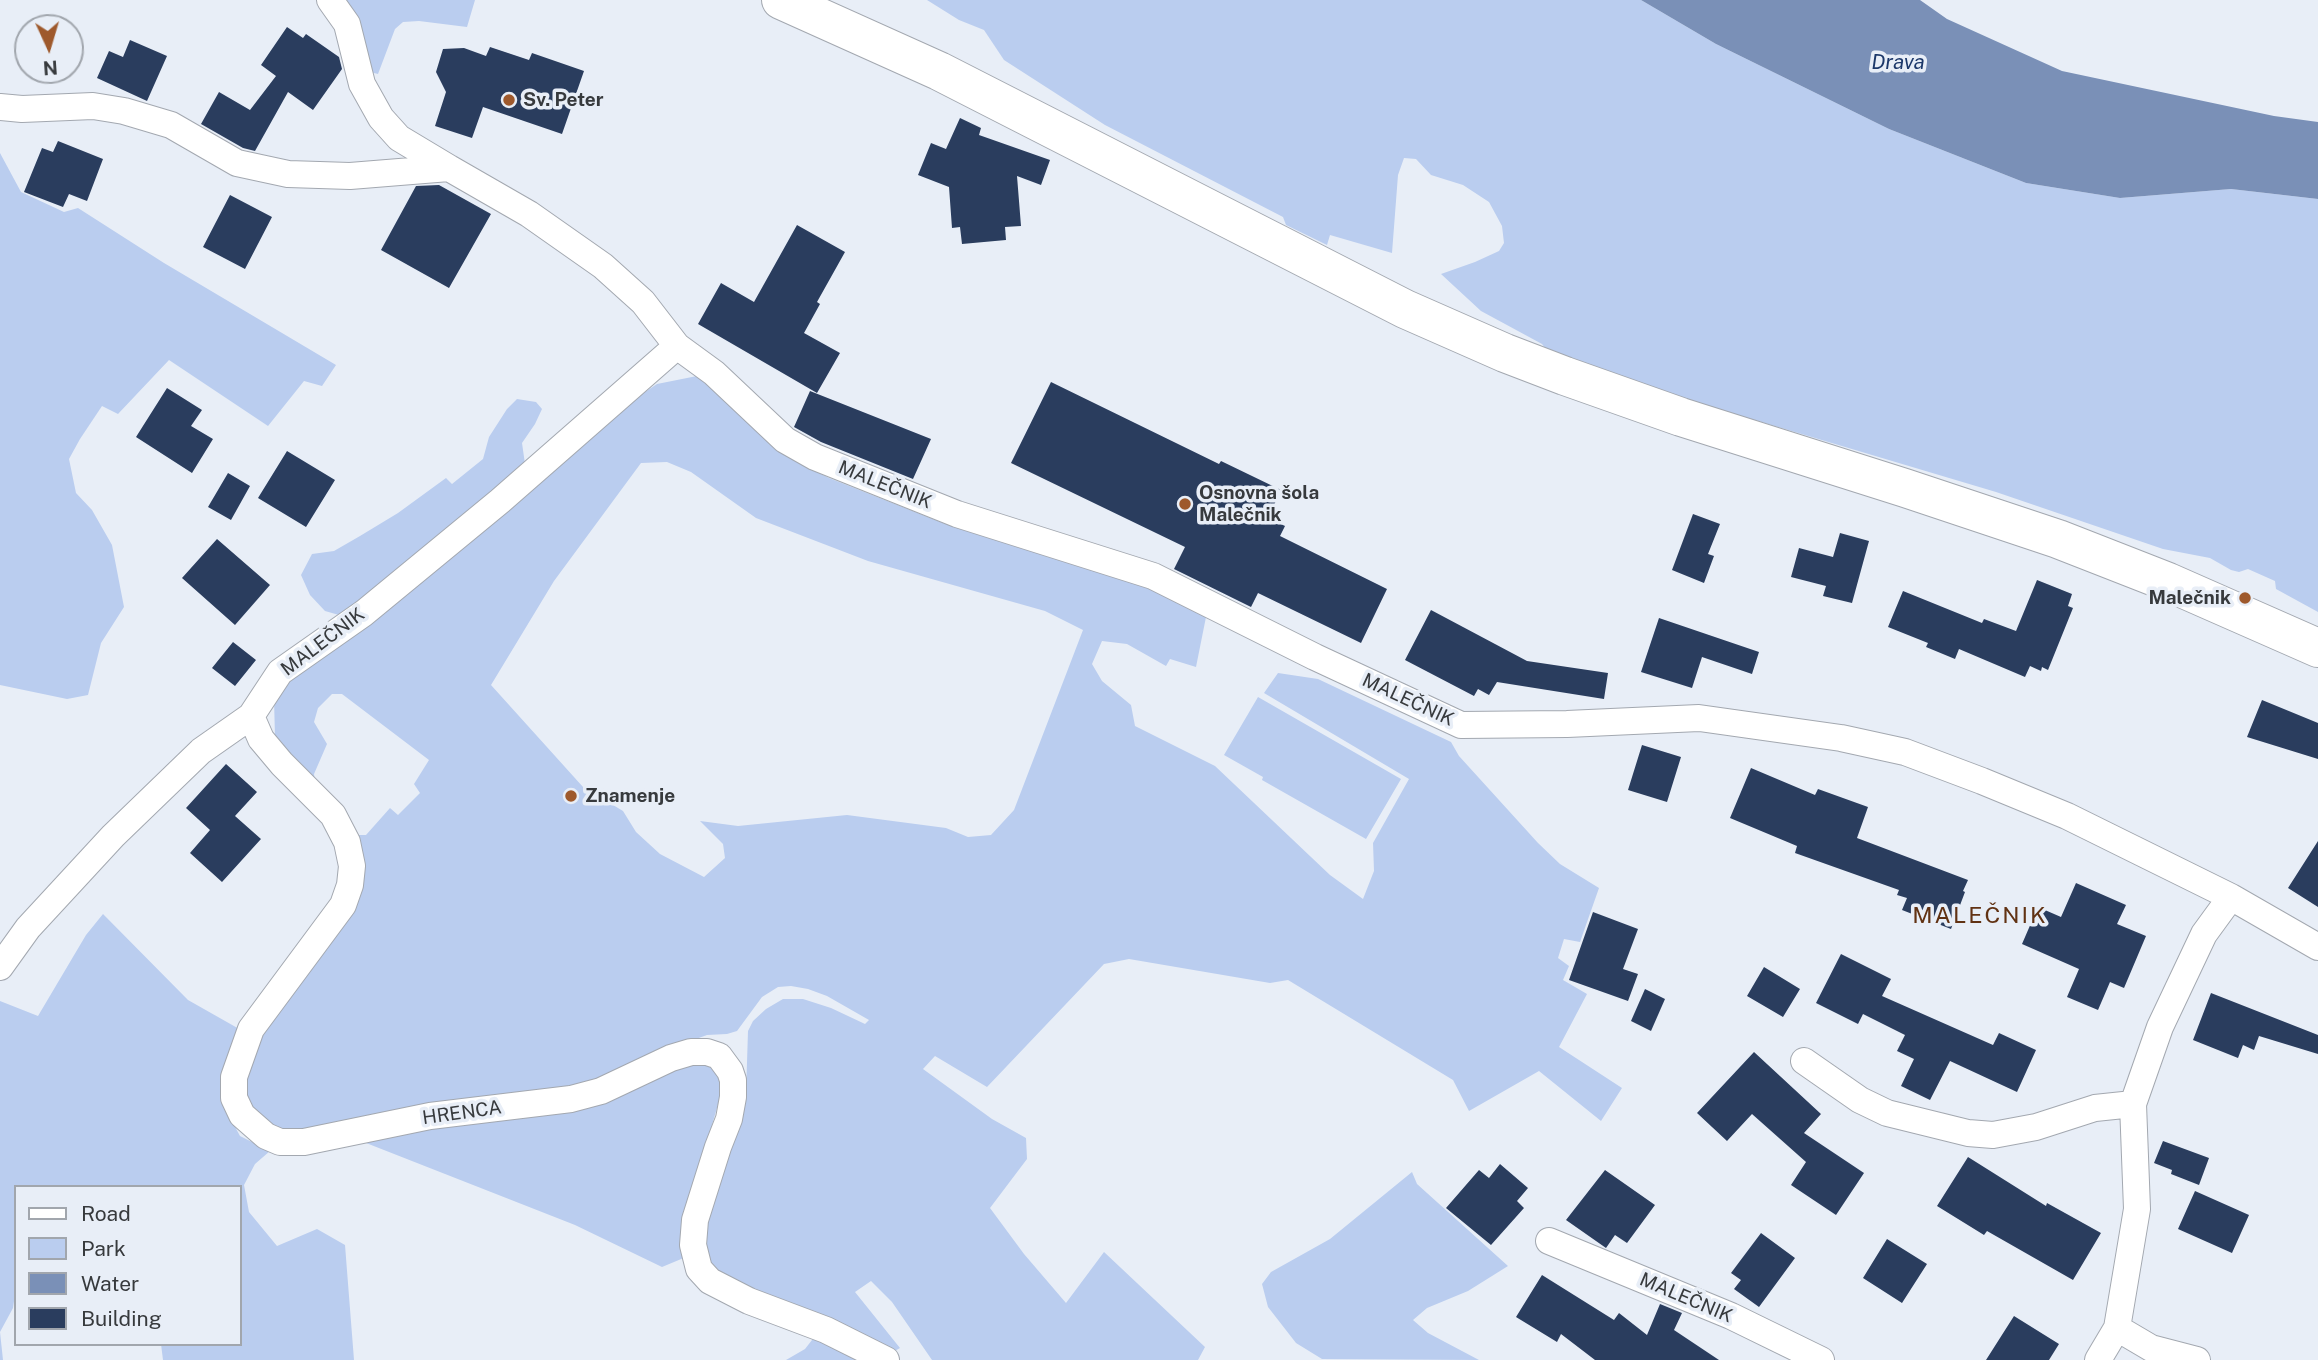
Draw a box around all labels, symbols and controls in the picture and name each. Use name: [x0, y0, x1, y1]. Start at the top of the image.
north arrow: [14, 14, 84, 84]
water label: Drava: [1871, 50, 1925, 76]
text: N: [42, 56, 59, 79]
place label: Sv. Peter: [523, 89, 604, 111]
marker: Sv. Peter: [501, 92, 517, 108]
street label: MALEČNIK: [835, 456, 935, 514]
place label: Osnovna šola Malečnik: [1199, 482, 1319, 526]
marker: Osnovna šola Malečnik: [1177, 496, 1193, 512]
place label: Malečnik: [2148, 587, 2231, 609]
marker: Malečnik: [2237, 590, 2253, 606]
street label: MALEČNIK: [277, 603, 369, 681]
street label: MALEČNIK: [1358, 669, 1458, 731]
place label: Znamenje: [585, 785, 675, 807]
marker: Znamenje: [563, 788, 579, 804]
district label: MALEČNIK: [1913, 902, 2047, 930]
street label: HRENCA: [421, 1096, 503, 1130]
legend: [14, 1185, 242, 1346]
text: Road: [81, 1201, 131, 1226]
text: Park: [81, 1236, 126, 1261]
street label: MALEČNIK: [1636, 1268, 1736, 1328]
text: Water: [81, 1271, 139, 1296]
text: Building: [81, 1306, 162, 1331]

